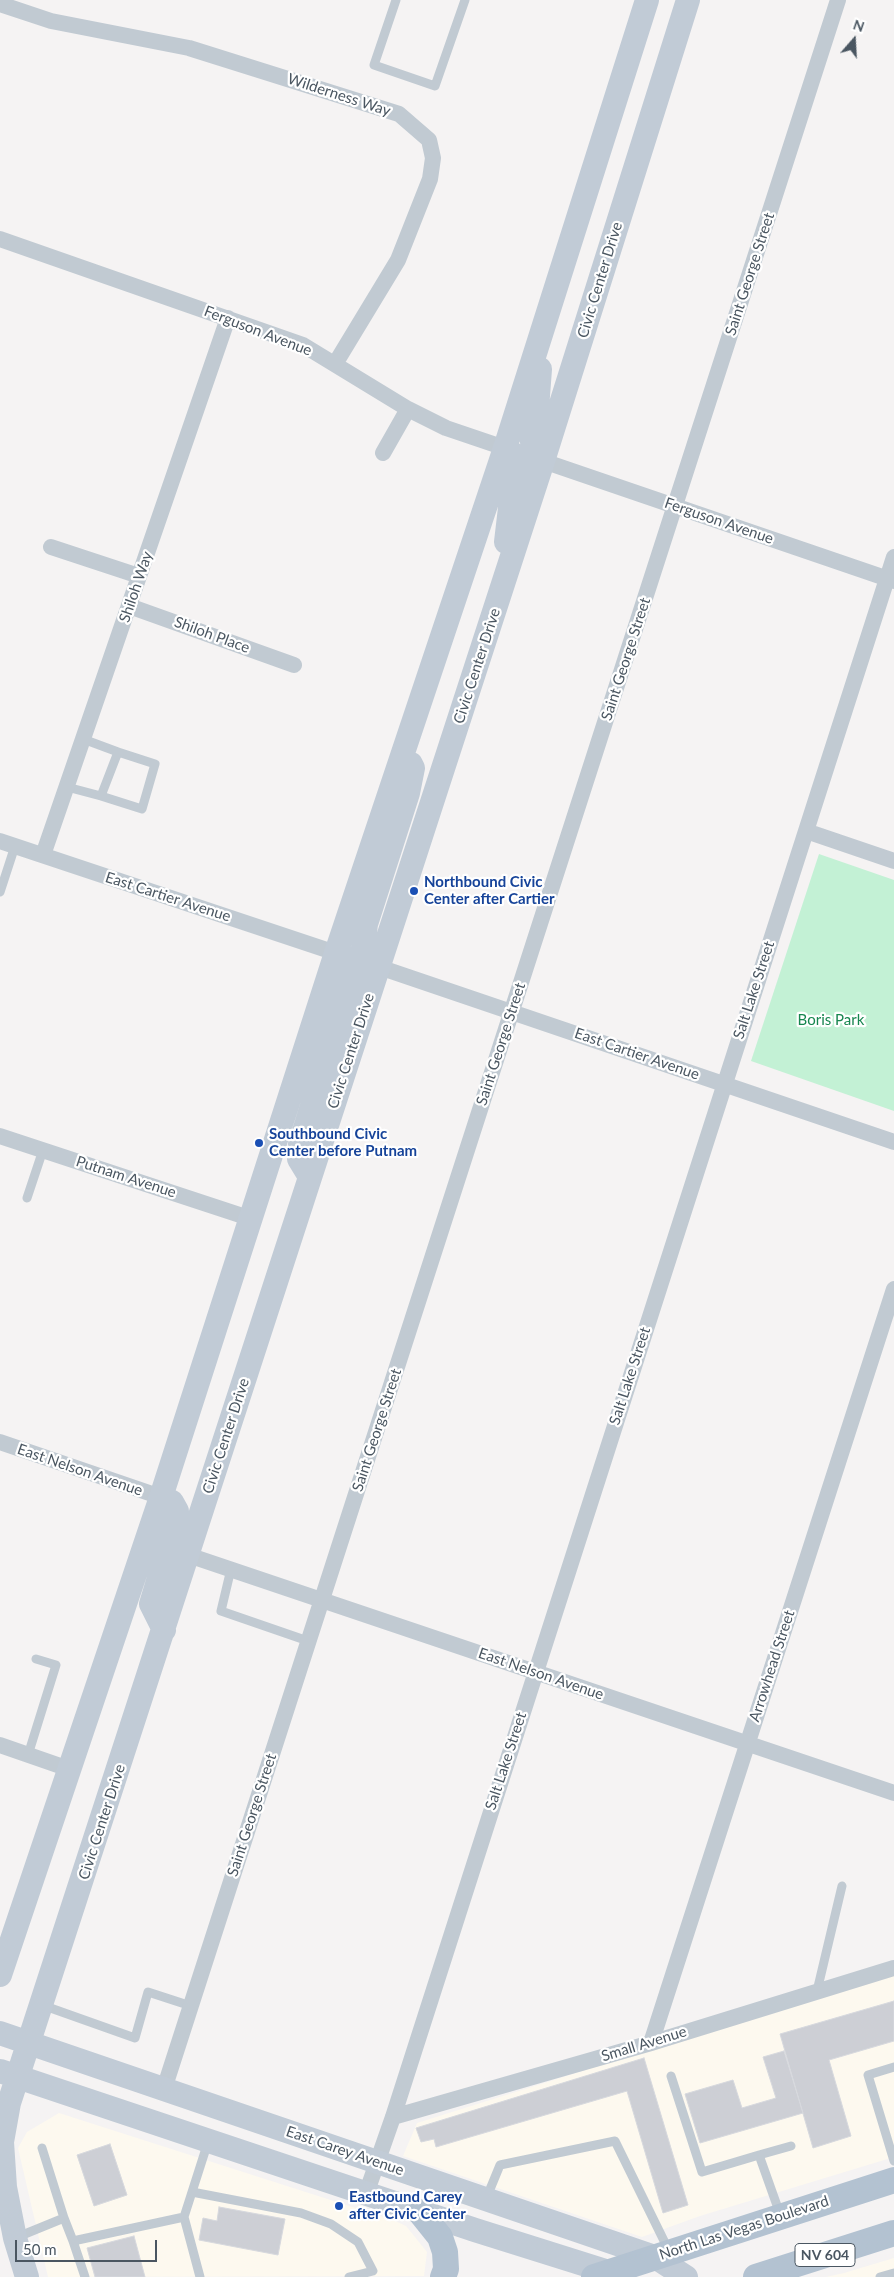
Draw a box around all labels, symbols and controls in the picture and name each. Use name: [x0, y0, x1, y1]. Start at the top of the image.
north arrow: [829, 15, 879, 65]
text: N: [851, 16, 867, 35]
street label: Wilderness Way: [285, 70, 393, 120]
street label: Saint George Street: [722, 210, 778, 338]
street label: Civic Center Drive: [574, 220, 626, 340]
street label: Ferguson Avenue: [202, 302, 314, 360]
street label: Ferguson Avenue: [662, 494, 776, 548]
street label: Shiloh Way: [115, 549, 157, 625]
street label: Saint George Street: [598, 595, 654, 723]
street label: Civic Center Drive: [450, 606, 504, 726]
street label: Shiloh Place: [172, 613, 252, 657]
street label: East Cartier Avenue: [103, 868, 233, 926]
place label: Northbound Civic Center after Cartier: [424, 873, 555, 908]
marker: Northbound Civic Center after Cartier: [408, 885, 420, 897]
street label: Salt Lake Street: [730, 939, 778, 1041]
street label: Saint George Street: [473, 980, 529, 1108]
street label: Civic Center Drive: [324, 991, 378, 1111]
park label: Boris Park: [798, 1011, 864, 1029]
street label: East Cartier Avenue: [572, 1024, 702, 1084]
place label: Southbound Civic Center before Putnam: [269, 1125, 417, 1160]
marker: Southbound Civic Center before Putnam: [253, 1137, 265, 1149]
street label: Putnam Avenue: [74, 1152, 178, 1202]
street label: Salt Lake Street: [606, 1325, 654, 1427]
street label: Saint George Street: [349, 1366, 405, 1494]
street label: Civic Center Drive: [199, 1376, 253, 1496]
street label: East Nelson Avenue: [15, 1440, 145, 1500]
street label: Arrowhead Street: [745, 1608, 799, 1724]
street label: East Nelson Avenue: [476, 1644, 606, 1704]
street label: Salt Lake Street: [482, 1710, 530, 1812]
street label: Saint George Street: [224, 1751, 280, 1879]
street label: Civic Center Drive: [75, 1762, 129, 1882]
street label: Small Avenue: [599, 2022, 689, 2066]
street label: East Carey Avenue: [284, 2122, 406, 2180]
place label: Eastbound Carey after Civic Center: [349, 2188, 466, 2223]
street label: North Las Vegas Boulevard: [657, 2192, 831, 2264]
marker: Eastbound Carey after Civic Center: [333, 2200, 345, 2212]
scale bar: [18, 2230, 160, 2262]
text: 50 m: [23, 2240, 57, 2258]
road number: NV 604: [795, 2244, 855, 2266]

